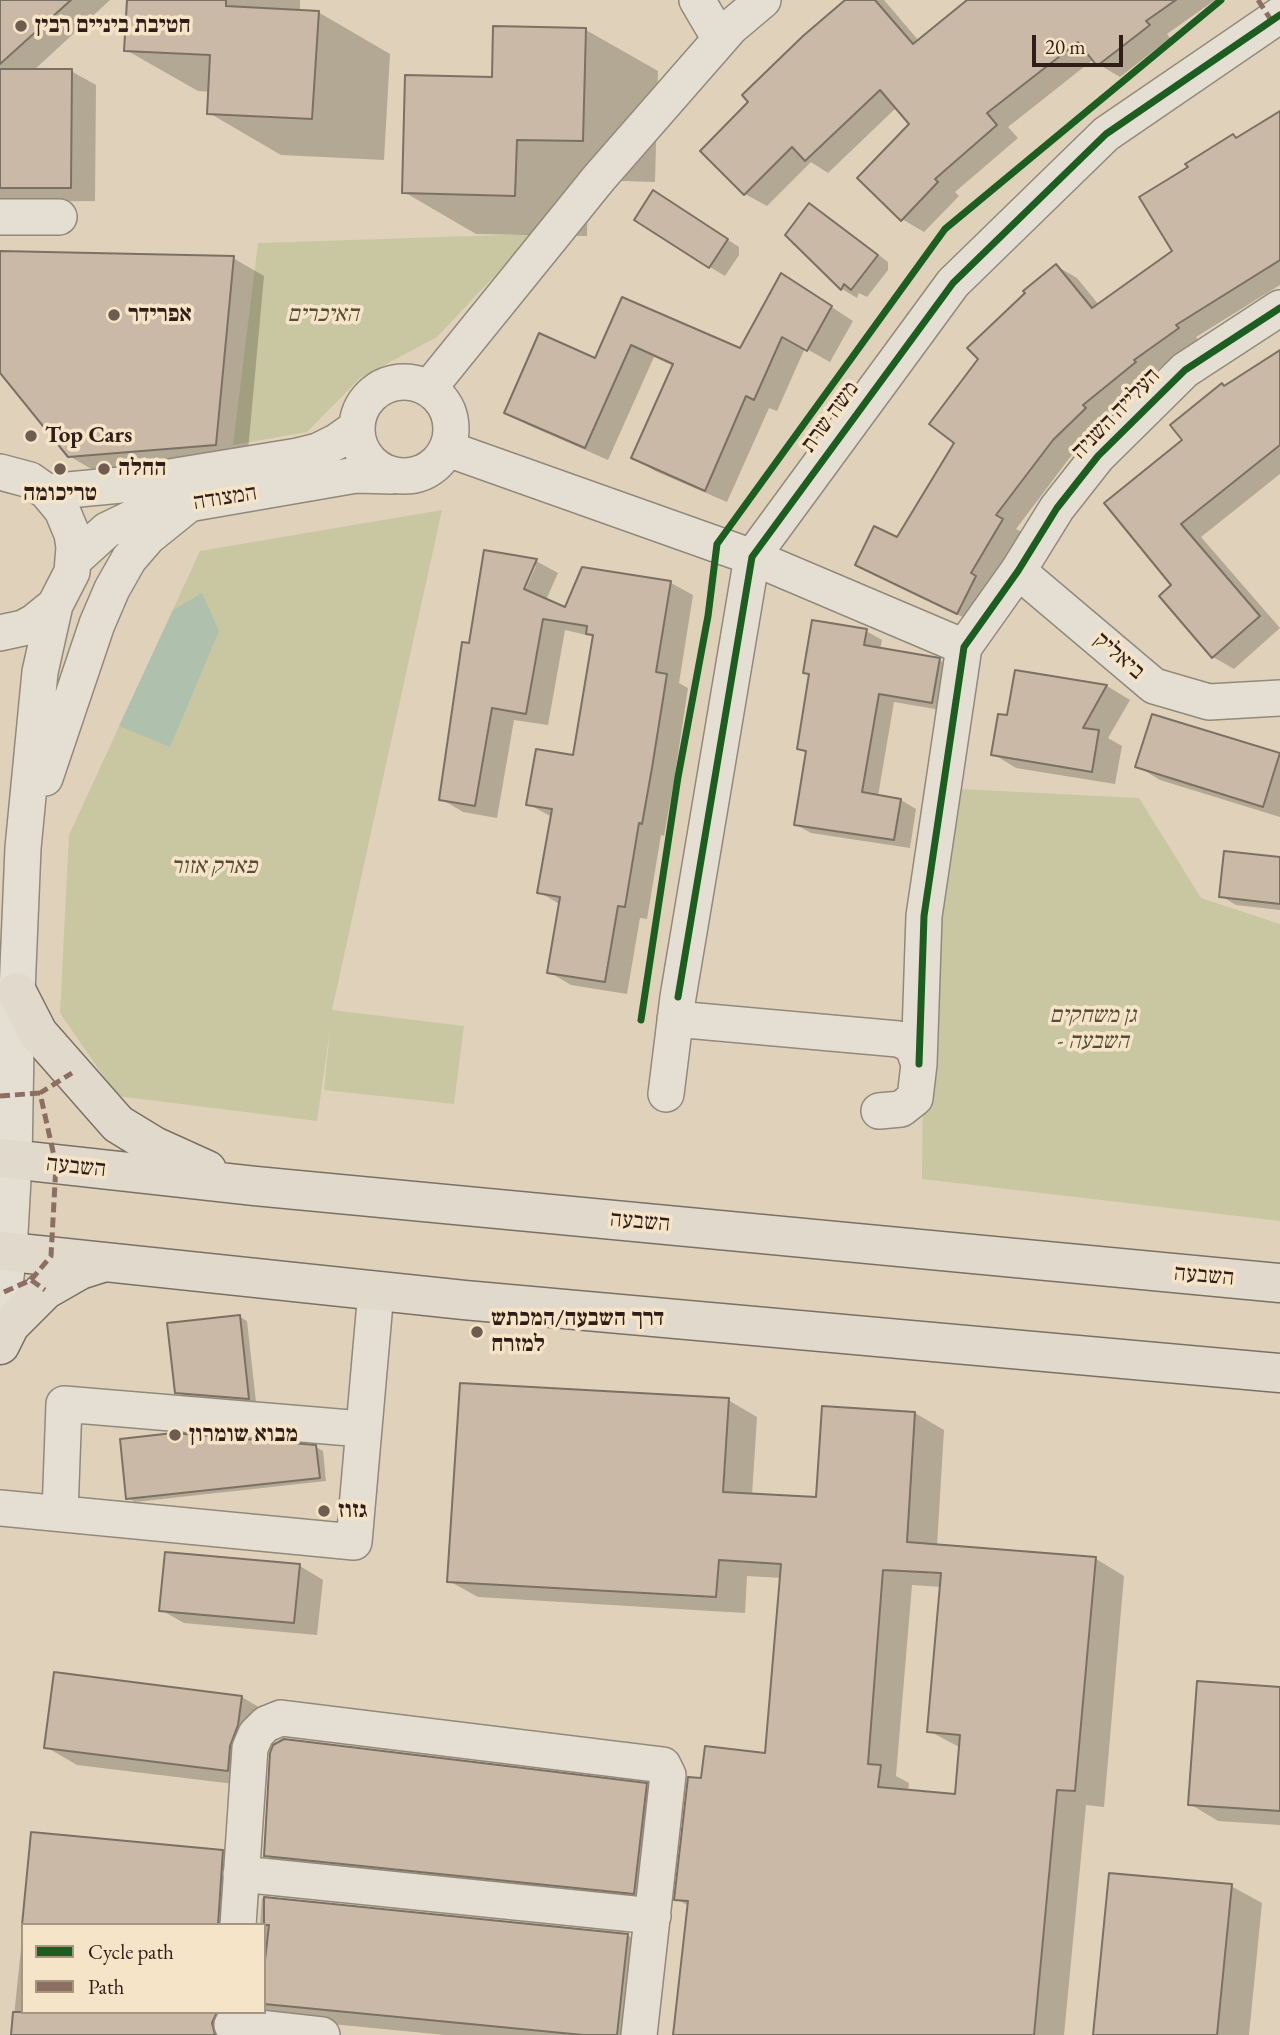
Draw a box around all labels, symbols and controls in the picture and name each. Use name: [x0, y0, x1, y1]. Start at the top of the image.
place label: חטיבת ביניים רבין: [35, 12, 191, 40]
marker: חטיבת ביניים רבין: [13, 18, 29, 34]
scale bar: [1035, 21, 1126, 65]
text: 20 m: [1045, 33, 1086, 60]
place label: אפרידר: [128, 301, 192, 329]
park label: האיכרים: [287, 301, 359, 329]
marker: אפרידר: [106, 307, 122, 323]
street label: העלייה השניה: [1066, 363, 1166, 465]
street label: משה שרת: [795, 376, 865, 458]
place label: Top Cars: [45, 422, 132, 450]
marker: Top Cars: [23, 428, 39, 444]
place label: החלה: [118, 455, 167, 483]
marker: טריכומה: [52, 461, 68, 477]
marker: החלה: [96, 461, 112, 477]
street label: המצודה: [191, 479, 259, 517]
place label: טריכומה: [23, 480, 97, 508]
street label: ביאליק: [1088, 626, 1150, 686]
park label: פארק אזור: [171, 853, 257, 881]
park label: גן משחקים - השבעה: [1050, 1002, 1136, 1056]
street label: השבעה: [44, 1150, 108, 1184]
street label: השבעה: [609, 1206, 671, 1238]
street label: השבעה: [1173, 1260, 1235, 1292]
place label: דרך השבעה/המכתש למזרח: [491, 1305, 664, 1359]
marker: דרך השבעה/המכתש למזרח: [469, 1324, 485, 1340]
place label: מבוא שומרון: [189, 1421, 298, 1449]
marker: מבוא שומרון: [167, 1427, 183, 1443]
place label: גזוז: [338, 1497, 368, 1525]
marker: גזוז: [316, 1503, 332, 1519]
legend: [21, 1923, 266, 2014]
text: Cycle path: [88, 1938, 174, 1965]
text: Path: [88, 1973, 124, 2000]

